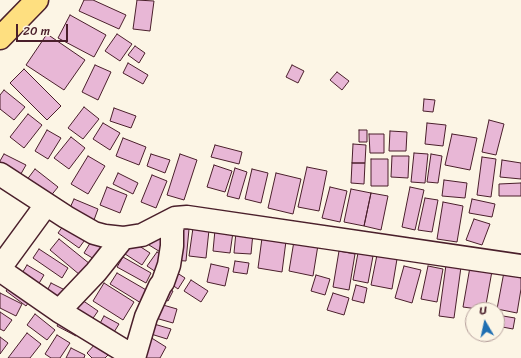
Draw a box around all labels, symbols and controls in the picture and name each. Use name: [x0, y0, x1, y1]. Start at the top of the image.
scale bar: [18, 16, 70, 42]
text: 20 m: [23, 20, 50, 42]
text: U: [478, 301, 488, 321]
north arrow: [465, 302, 505, 342]

